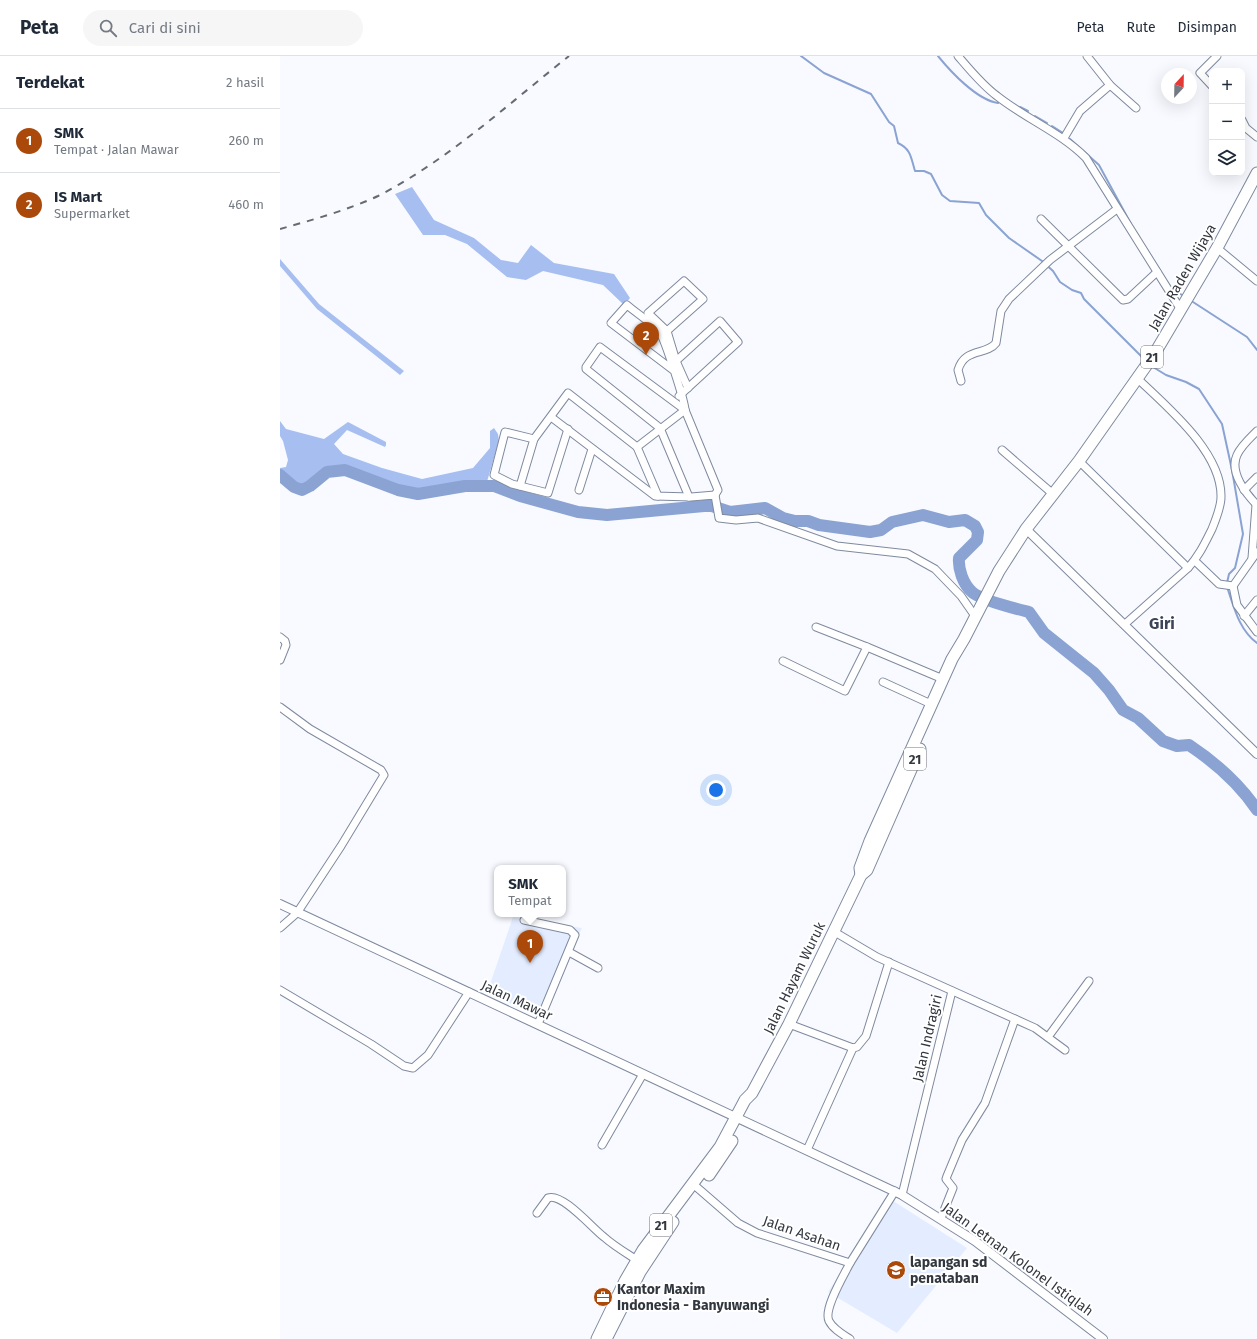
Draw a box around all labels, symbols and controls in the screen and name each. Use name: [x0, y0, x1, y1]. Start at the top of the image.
search box: [83, 10, 363, 46]
text: Peta: [20, 16, 59, 39]
icon: search: [97, 17, 119, 39]
text: Cari di sini: [129, 19, 201, 37]
text: Peta: [1077, 19, 1104, 36]
text: Rute: [1126, 19, 1156, 36]
text: Disimpan: [1178, 19, 1237, 36]
north arrow: [1161, 68, 1197, 104]
map controls: [1209, 68, 1245, 176]
button: +: [1209, 68, 1245, 104]
text: Terdekat: [16, 72, 85, 93]
text: 2 hasil: [226, 75, 264, 90]
button: −: [1209, 104, 1245, 140]
text: SMK: [54, 124, 84, 142]
text: 1: [26, 133, 32, 148]
text: 260 m: [229, 133, 264, 148]
button: layers: [1209, 140, 1245, 176]
text: Tempat · Jalan Mawar: [54, 142, 179, 157]
text: IS Mart: [54, 188, 102, 206]
text: 2: [26, 197, 32, 212]
text: 460 m: [228, 197, 264, 212]
text: Supermarket: [54, 206, 130, 221]
street label: Jalan Raden Wijaya: [1145, 221, 1220, 334]
pin: 2: [633, 322, 659, 355]
road number: 21: [1141, 346, 1163, 368]
district label: Giri: [1149, 614, 1175, 633]
road number: 21: [904, 748, 926, 770]
your location: [706, 780, 726, 800]
popup: [494, 865, 566, 917]
text: SMK: [508, 875, 538, 893]
text: Tempat: [508, 893, 552, 908]
street label: Jalan Hayam Wuruk: [760, 919, 829, 1037]
pin: 1: [517, 930, 543, 963]
street label: Jalan Mawar: [478, 977, 556, 1025]
street label: Jalan Indragiri: [909, 993, 946, 1083]
street label: Jalan Letnan Kolonel Istiqlah: [939, 1199, 1096, 1320]
street label: Jalan Asahan: [761, 1212, 843, 1255]
road number: 21: [650, 1214, 672, 1236]
place label: lapangan sd penataban: [910, 1254, 987, 1287]
school or university icon: lapangan sd penataban: [885, 1259, 907, 1281]
place label: Kantor Maxim Indonesia - Banyuwangi: [617, 1281, 770, 1314]
office icon: Kantor Maxim Indonesia - Banyuwangi: [592, 1286, 614, 1308]

